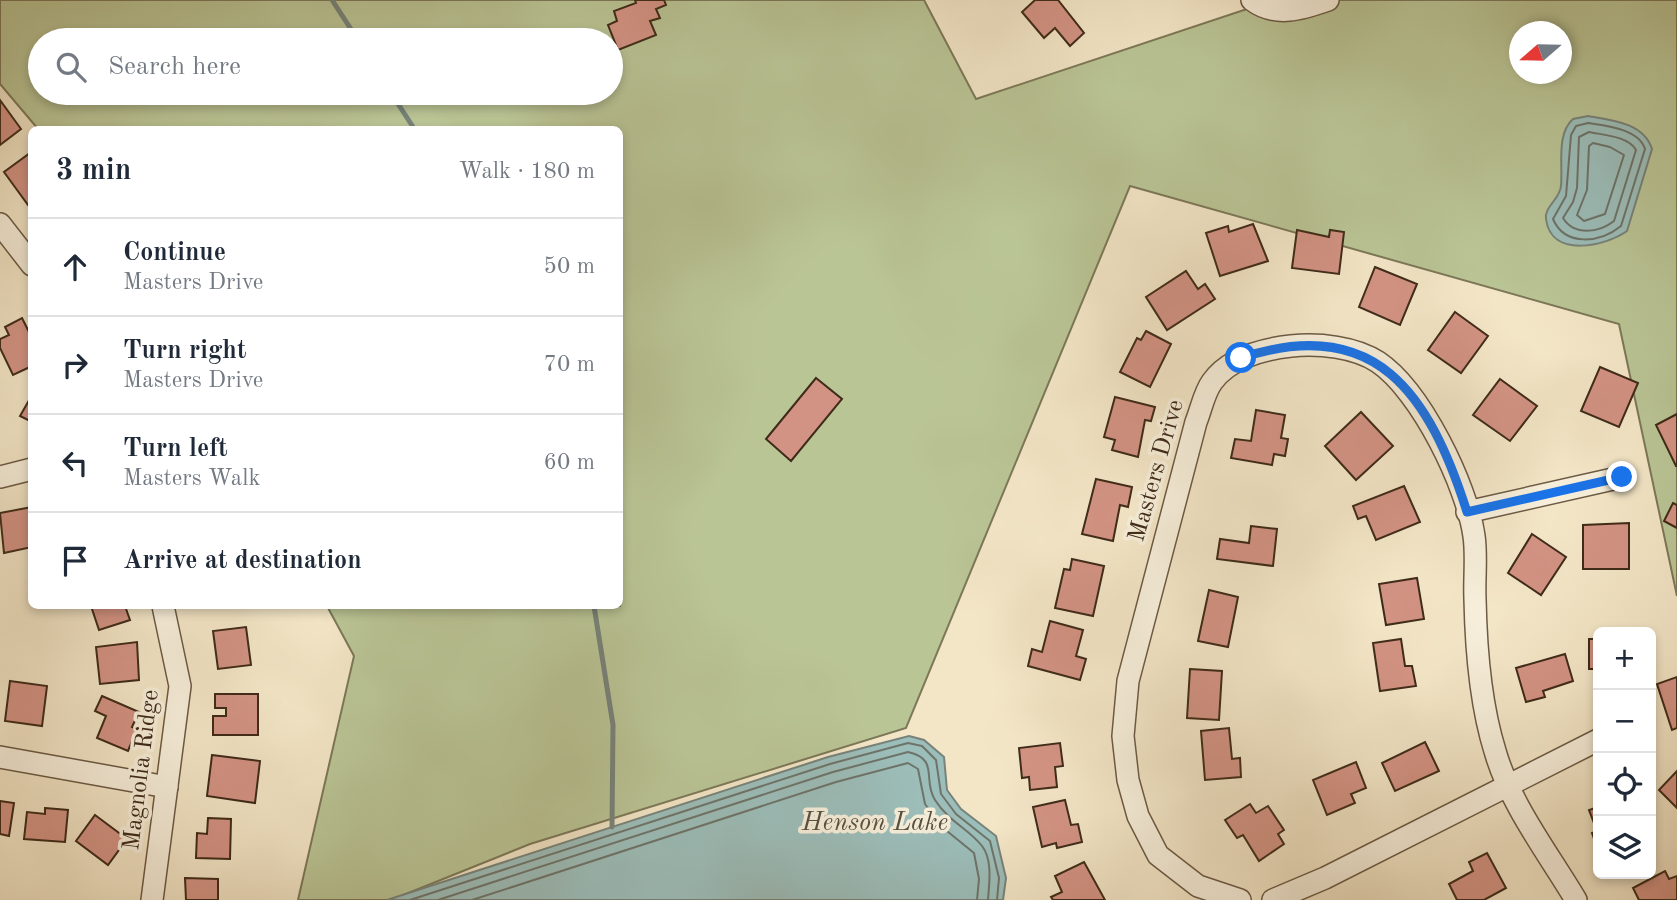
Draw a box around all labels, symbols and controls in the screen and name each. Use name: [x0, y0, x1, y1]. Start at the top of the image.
north arrow: [1509, 21, 1572, 84]
search box: [28, 28, 623, 105]
icon: search: [52, 48, 90, 86]
text: Search here: [108, 54, 241, 80]
text: 3 min: [56, 156, 131, 186]
text: Walk · 180 m: [459, 160, 595, 183]
text: Continue: [123, 240, 226, 266]
icon: ahead: [56, 248, 94, 286]
text: 50 m: [544, 255, 595, 278]
text: Masters Drive: [123, 271, 263, 294]
text: Turn right: [123, 338, 246, 364]
route start: [1225, 342, 1256, 373]
icon: right: [56, 346, 94, 384]
text: 70 m: [544, 353, 595, 376]
text: Masters Drive: [123, 369, 263, 392]
street label: Masters Drive: [1125, 397, 1189, 545]
text: Turn left: [123, 436, 228, 462]
icon: left: [56, 444, 94, 482]
text: 60 m: [544, 451, 595, 474]
route end: [1606, 461, 1637, 492]
text: Masters Walk: [123, 467, 260, 490]
icon: arrive: [56, 542, 94, 580]
text: Arrive at destination: [123, 548, 362, 574]
map controls: [1593, 627, 1656, 879]
button: +: [1593, 627, 1656, 690]
street label: Magnolia Ridge: [120, 688, 164, 852]
button: −: [1593, 690, 1656, 753]
button: locate: [1593, 753, 1656, 816]
water label: Henson Lake: [801, 810, 948, 836]
button: layers: [1593, 816, 1656, 879]

